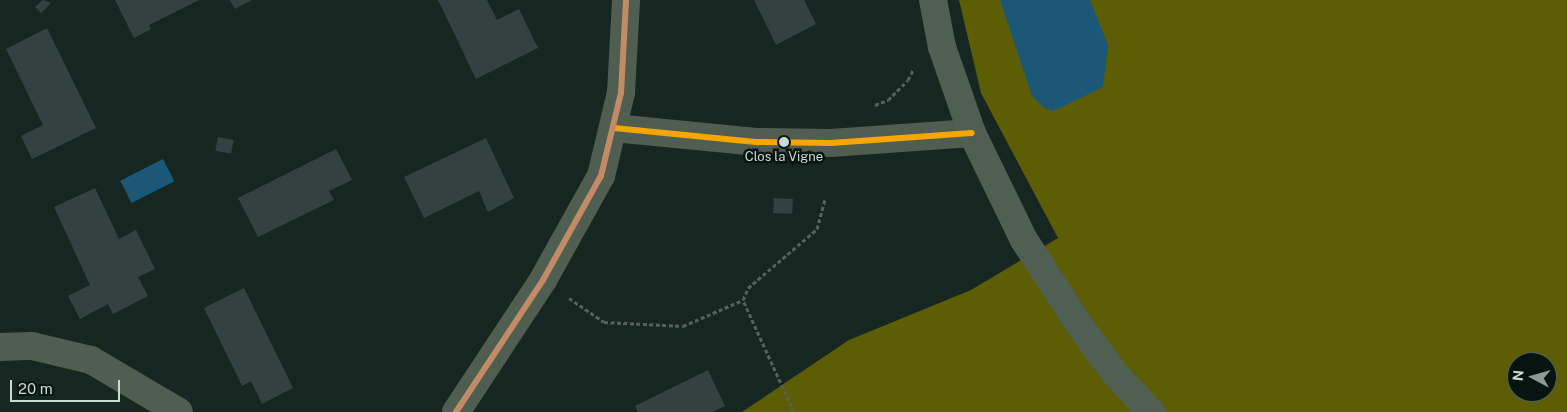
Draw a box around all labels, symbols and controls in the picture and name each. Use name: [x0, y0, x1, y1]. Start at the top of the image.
marker: Clos la Vigne: [779, 137, 789, 147]
place label: Clos la Vigne: [745, 149, 823, 165]
north arrow: [1507, 352, 1557, 402]
text: N: [1510, 369, 1527, 382]
scale bar: [12, 370, 122, 402]
text: 20 m: [18, 380, 53, 397]

